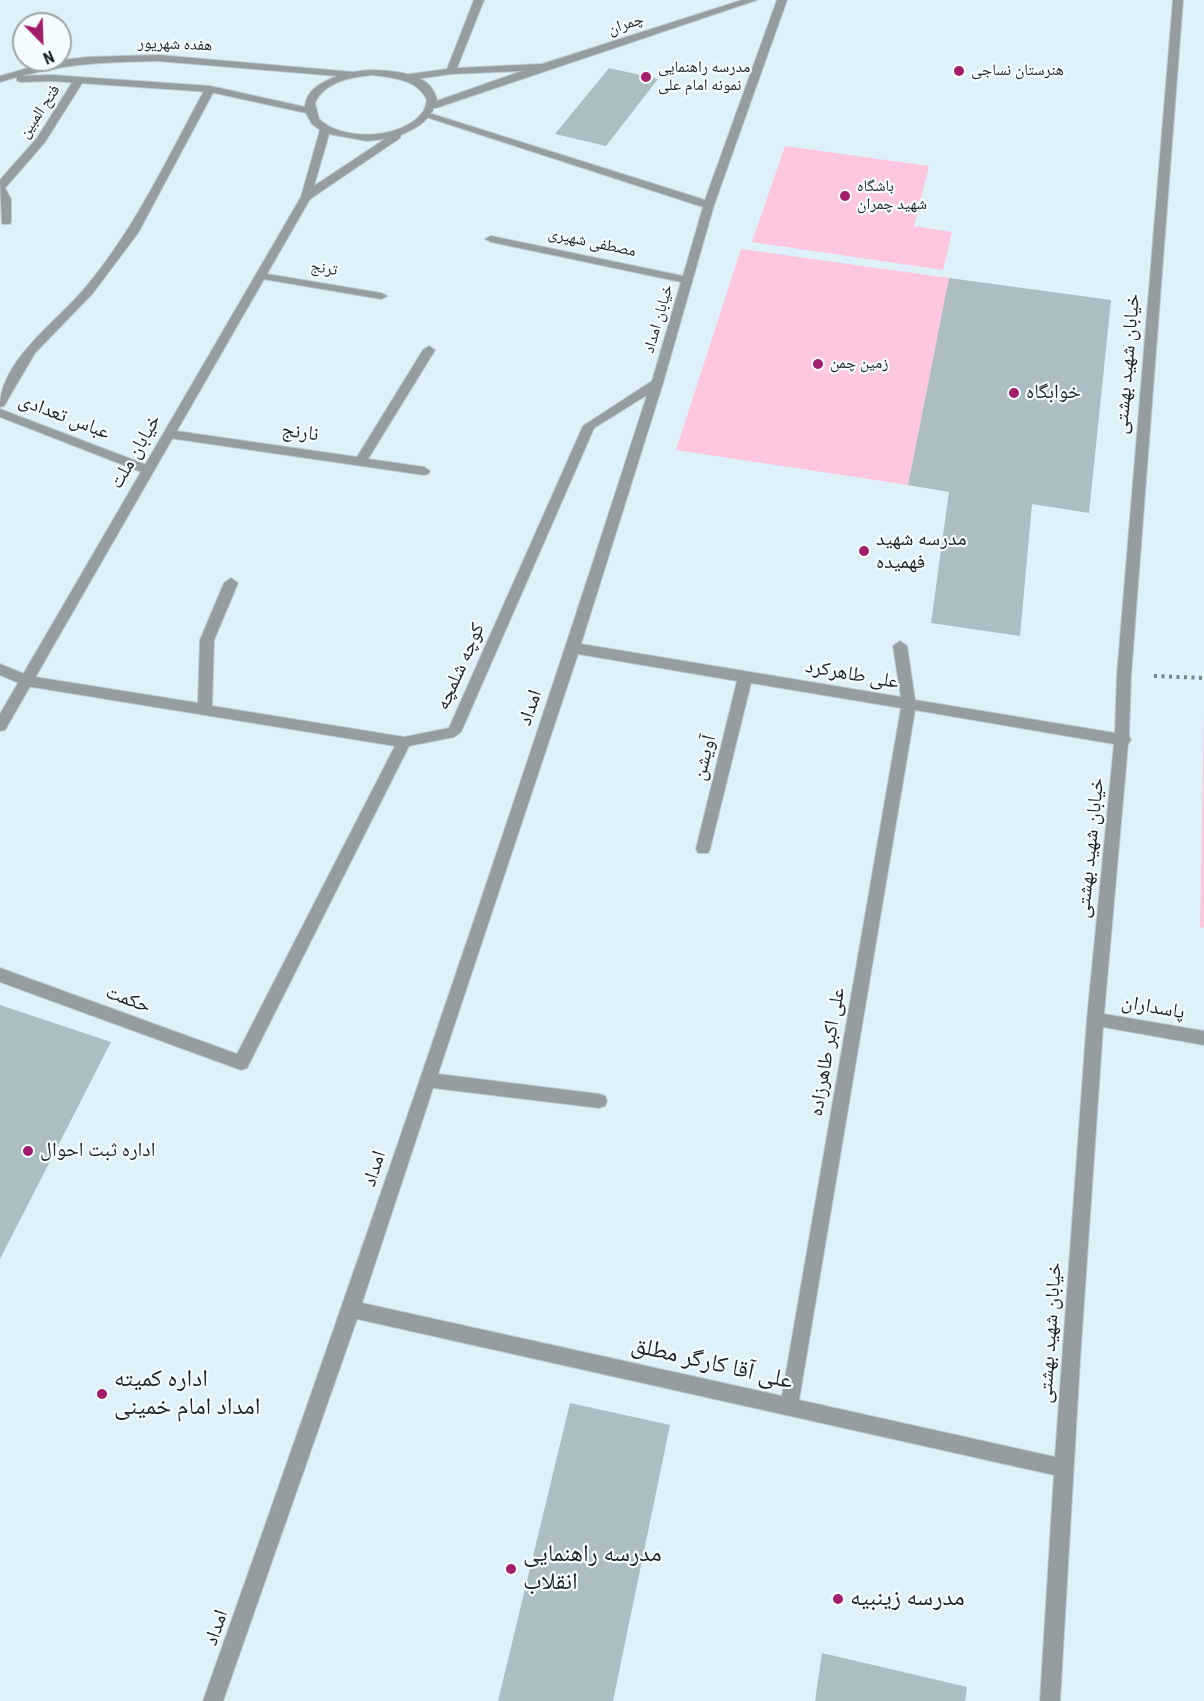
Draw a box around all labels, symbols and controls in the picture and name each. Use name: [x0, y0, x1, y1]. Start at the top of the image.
street label: چمران: [606, 10, 646, 40]
north arrow: [12, 12, 72, 72]
street label: هفده شهریور: [138, 34, 212, 56]
text: N: [40, 47, 57, 68]
place label: مدرسه راهنمایی نمونه امام علی: [658, 58, 750, 96]
place label: هنرستان نساجی: [971, 61, 1064, 81]
marker: هنرستان نساجی: [952, 64, 966, 78]
marker: مدرسه راهنمایی نمونه امام علی: [639, 70, 653, 84]
street label: فتح المبین: [15, 82, 65, 142]
place label: باشگاه شهید چمران: [857, 177, 927, 215]
marker: باشگاه شهید چمران: [838, 189, 852, 203]
street label: مصطفی شهپری: [546, 224, 638, 262]
street label: ترنج: [309, 257, 339, 281]
street label: خیابان امداد: [640, 282, 678, 356]
street label: خیابان شهید بهشتی: [1110, 293, 1146, 435]
place label: زمین چمن: [830, 354, 888, 374]
marker: زمین چمن: [811, 357, 825, 371]
place label: خوابگاه: [1026, 381, 1081, 405]
marker: خوابگاه: [1007, 386, 1021, 400]
street label: عباس تعدادی: [15, 389, 113, 445]
street label: خیابان ملت: [105, 410, 167, 494]
street label: نارنج: [280, 419, 320, 447]
place label: مدرسه شهید فهمیده: [876, 528, 967, 575]
marker: مدرسه شهید فهمیده: [857, 544, 871, 558]
street label: کوچه شلمچه: [431, 620, 491, 714]
street label: علی طاهرکرد: [803, 655, 901, 695]
street label: امداد: [514, 687, 548, 729]
street label: آویشن: [688, 733, 722, 783]
street label: خیابان شهید بهشتی: [1072, 777, 1110, 919]
street label: حکمت: [102, 981, 154, 1019]
street label: علی اکبر طاهرزاده: [805, 986, 851, 1118]
street label: پاسداران: [1120, 991, 1186, 1025]
place label: اداره ثبت احوال: [40, 1139, 155, 1163]
marker: اداره ثبت احوال: [21, 1144, 35, 1158]
street label: امداد: [358, 1148, 392, 1190]
street label: خیابان شهید بهشتی: [1034, 1262, 1068, 1404]
street label: علی آقا کارگر مطلق: [628, 1331, 796, 1397]
place label: اداره کمیته امداد امام خمینی: [114, 1366, 260, 1422]
marker: اداره کمیته امداد امام خمینی: [95, 1387, 109, 1401]
place label: مدرسه راهنمایی انقلاب: [523, 1541, 662, 1597]
marker: مدرسه راهنمایی انقلاب: [504, 1562, 518, 1576]
place label: مدرسه زینبیه: [850, 1585, 965, 1613]
marker: مدرسه زینبیه: [831, 1592, 845, 1606]
street label: امداد: [200, 1607, 234, 1649]

